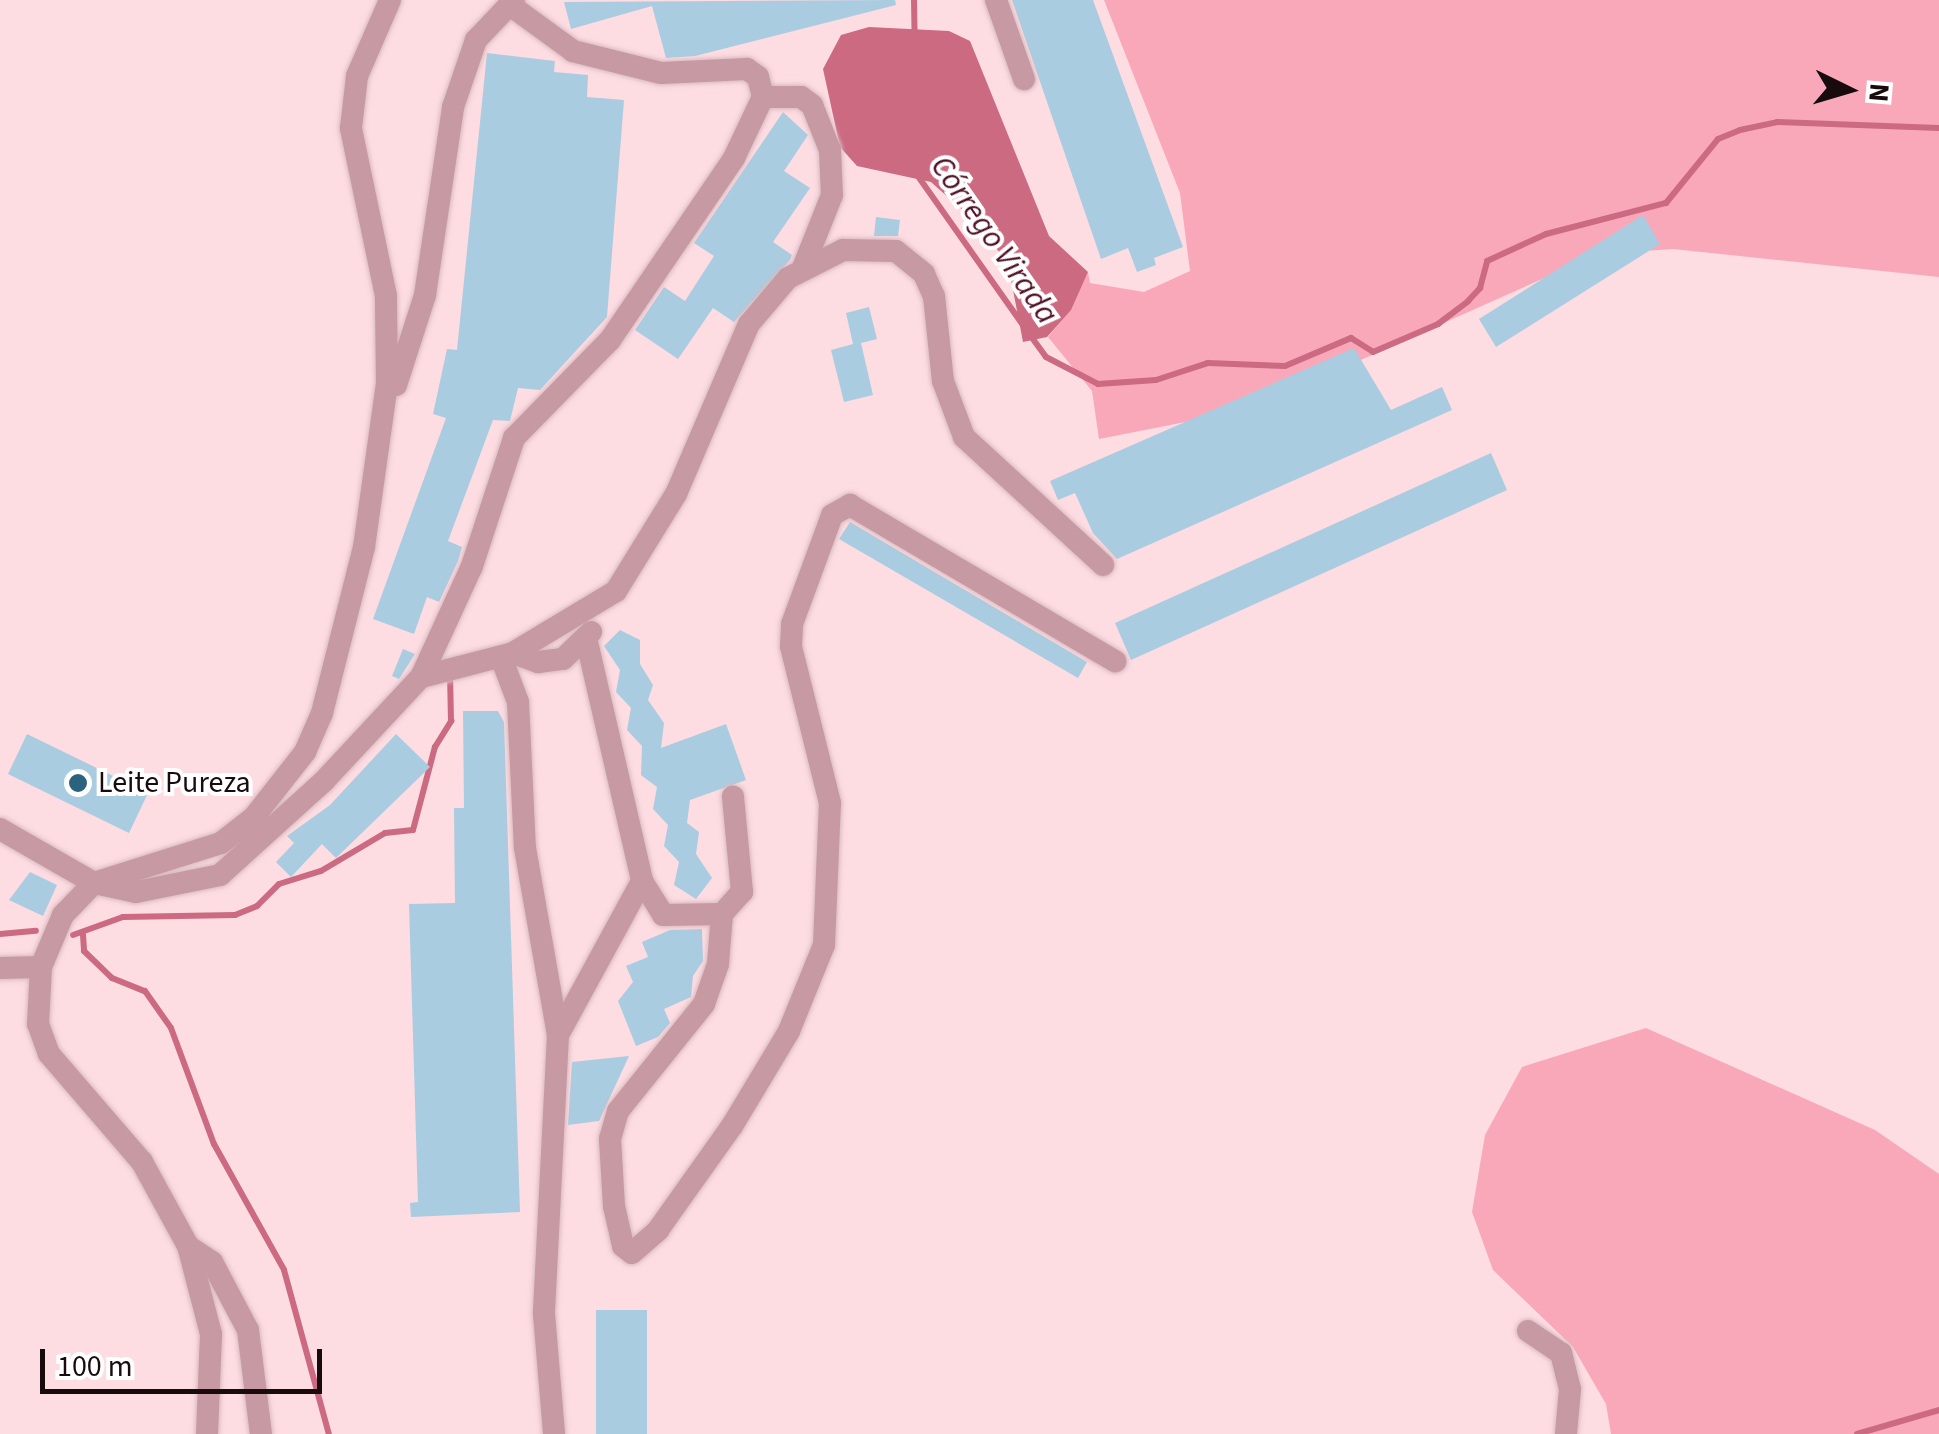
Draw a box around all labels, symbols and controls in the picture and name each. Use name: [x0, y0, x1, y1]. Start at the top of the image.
north arrow: [1799, 40, 1899, 140]
text: N: [1858, 82, 1900, 104]
water label: Córrego Virada: [922, 149, 1066, 331]
place label: Leite Pureza: [98, 765, 251, 801]
marker: Leite Pureza: [67, 772, 89, 794]
scale bar: [45, 1329, 328, 1391]
text: 100 m: [57, 1345, 133, 1388]

